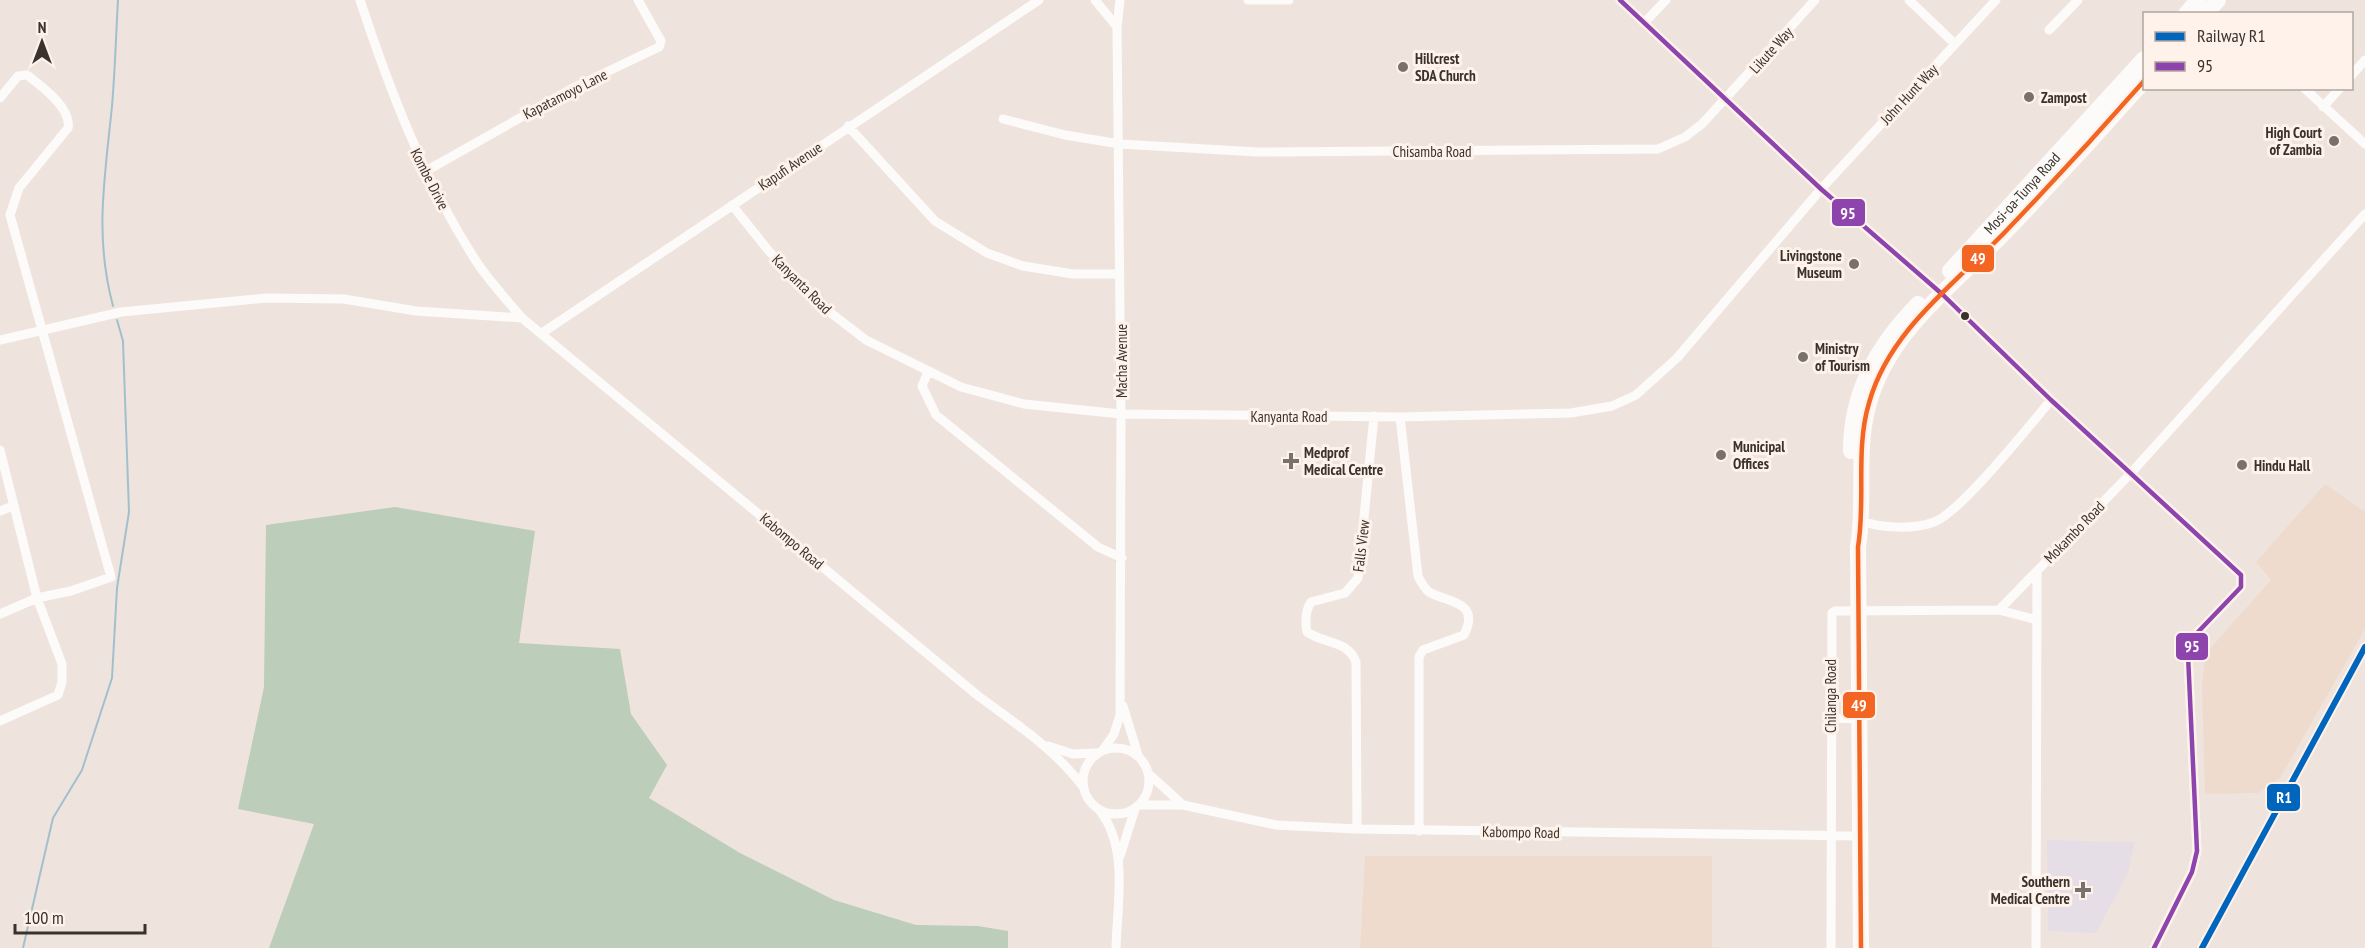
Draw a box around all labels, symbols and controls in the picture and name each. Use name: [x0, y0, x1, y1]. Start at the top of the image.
north arrow: [12, 12, 72, 72]
legend: [2143, 12, 2353, 90]
text: N: [38, 17, 46, 37]
street label: Likute Way: [1745, 23, 1797, 77]
text: Railway R1: [2197, 24, 2266, 47]
place label: Hillcrest SDA Church: [1415, 49, 1476, 85]
text: 95: [2197, 54, 2213, 77]
marker: Hillcrest SDA Church: [1396, 60, 1410, 74]
street label: John Hunt Way: [1875, 60, 1942, 129]
street label: Kapatamoyo Lane: [520, 65, 610, 123]
place label: Zampost: [2041, 88, 2087, 107]
marker: Zampost: [2022, 90, 2036, 104]
place label: High Court of Zambia: [2265, 123, 2323, 159]
marker: High Court of Zambia: [2327, 134, 2341, 148]
street label: Kapufi Avenue: [754, 138, 826, 194]
street label: Chisamba Road: [1393, 142, 1471, 161]
street label: Kombe Drive: [407, 145, 453, 213]
street label: Mosi-oa-Tunya Road: [1979, 148, 2064, 238]
line badge: 95: [1831, 198, 1866, 227]
text: 95: [1840, 203, 1856, 223]
line badge: 49: [1961, 244, 1995, 273]
place label: Livingstone Museum: [1780, 246, 1842, 282]
text: 49: [1970, 248, 1986, 268]
street label: Kanyanta Road: [768, 250, 836, 318]
marker: Livingstone Museum: [1847, 257, 1861, 271]
unlabelled marker: [1959, 310, 1971, 322]
street label: Macha Avenue: [1112, 324, 1131, 398]
place label: Ministry of Tourism: [1815, 339, 1870, 375]
marker: Ministry of Tourism: [1796, 350, 1810, 364]
street label: Kanyanta Road: [1251, 407, 1327, 426]
place label: Municipal Offices: [1733, 437, 1785, 473]
place label: Medprof Medical Centre: [1304, 443, 1383, 479]
marker: Municipal Offices: [1714, 448, 1728, 462]
marker: Medprof Medical Centre: [1282, 452, 1300, 470]
place label: Hindu Hall: [2254, 456, 2310, 475]
marker: Hindu Hall: [2235, 458, 2249, 472]
street label: Mokambo Road: [2040, 497, 2108, 567]
street label: Kabompo Road: [756, 509, 828, 573]
street label: Falls View: [1348, 519, 1374, 573]
line badge: 95: [2175, 632, 2209, 661]
text: 95: [2184, 636, 2200, 656]
street label: Chilanga Road: [1821, 659, 1840, 733]
line badge: 49: [1842, 691, 1876, 719]
text: 49: [1851, 695, 1867, 715]
line badge: R1: [2266, 783, 2301, 812]
text: R1: [2276, 787, 2292, 807]
street label: Kabompo Road: [1482, 822, 1560, 842]
place label: Southern Medical Centre: [1991, 872, 2070, 908]
marker: Southern Medical Centre: [2074, 881, 2092, 899]
scale bar: [15, 897, 146, 935]
text: 100 m: [24, 906, 64, 929]

